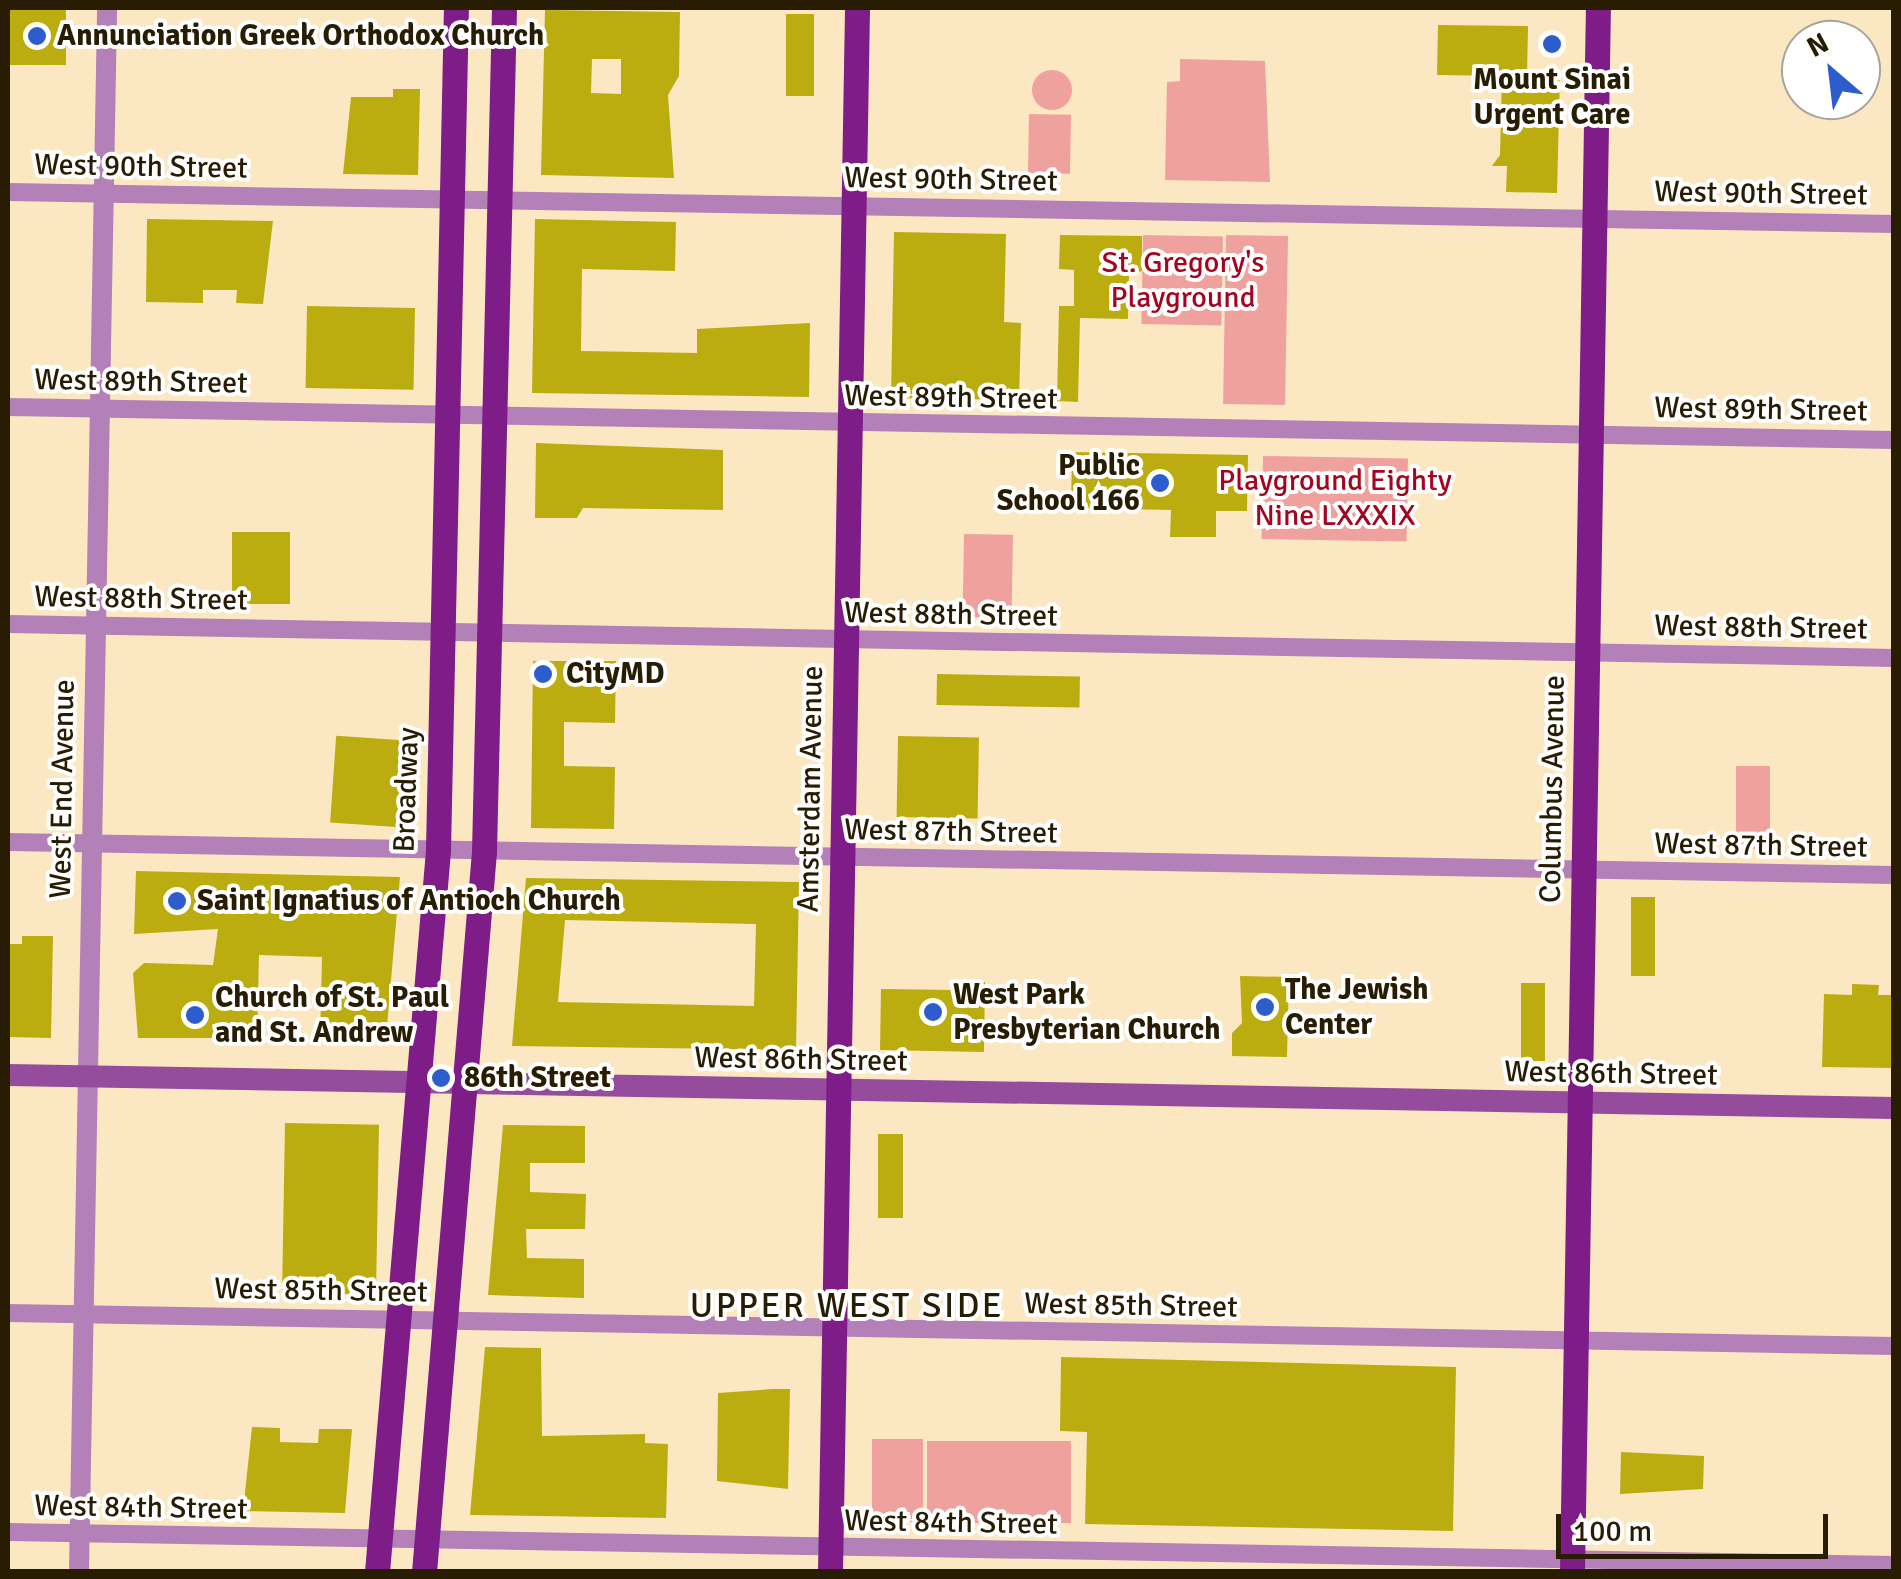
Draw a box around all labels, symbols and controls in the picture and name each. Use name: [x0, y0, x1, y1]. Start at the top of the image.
place label: Annunciation Greek Orthodox Church: [57, 18, 544, 54]
north arrow: [1781, 20, 1881, 120]
marker: Annunciation Greek Orthodox Church: [26, 25, 48, 47]
text: N: [1801, 26, 1834, 65]
marker: Mount Sinai Urgent Care: [1539, 31, 1565, 57]
place label: Mount Sinai Urgent Care: [1473, 62, 1631, 132]
street label: West 90th Street: [34, 147, 248, 187]
street label: West 90th Street: [844, 160, 1058, 200]
street label: West 90th Street: [1654, 174, 1868, 214]
park label: St. Gregory's Playground: [1102, 245, 1264, 316]
street label: West 89th Street: [34, 362, 248, 402]
street label: West 89th Street: [844, 378, 1058, 418]
street label: West 89th Street: [1654, 390, 1868, 430]
place label: Public School 166: [997, 448, 1140, 518]
park label: Playground Eighty Nine LXXXIX: [1218, 463, 1452, 534]
marker: Public School 166: [1149, 472, 1171, 494]
street label: West 88th Street: [34, 579, 248, 619]
street label: West 88th Street: [844, 595, 1058, 635]
street label: West 88th Street: [1654, 608, 1868, 648]
place label: CityMD: [566, 656, 665, 692]
marker: CityMD: [530, 661, 556, 687]
street label: Amsterdam Avenue: [791, 665, 831, 913]
street label: Columbus Avenue: [1533, 675, 1573, 903]
street label: West End Avenue: [43, 679, 83, 899]
street label: Broadway: [387, 727, 427, 853]
street label: West 87th Street: [844, 812, 1058, 852]
street label: West 87th Street: [1654, 826, 1868, 866]
place label: Saint Ignatius of Antioch Church: [197, 883, 621, 919]
marker: Saint Ignatius of Antioch Church: [166, 890, 188, 912]
place label: The Jewish Center: [1285, 972, 1429, 1042]
place label: West Park Presbyterian Church: [953, 977, 1221, 1048]
place label: Church of St. Paul and St. Andrew: [215, 980, 449, 1050]
marker: The Jewish Center: [1254, 996, 1276, 1018]
marker: West Park Presbyterian Church: [922, 1001, 944, 1023]
marker: Church of St. Paul and St. Andrew: [184, 1004, 206, 1026]
street label: West 86th Street: [694, 1040, 908, 1080]
street label: West 86th Street: [1504, 1054, 1718, 1094]
place label: 86th Street: [464, 1060, 611, 1096]
marker: 86th Street: [428, 1065, 454, 1091]
street label: West 85th Street: [214, 1271, 428, 1311]
district label: UPPER WEST SIDE: [690, 1285, 1004, 1327]
street label: West 85th Street: [1024, 1286, 1238, 1326]
street label: West 84th Street: [34, 1488, 248, 1528]
scale bar: [1561, 1494, 1834, 1556]
street label: West 84th Street: [844, 1503, 1058, 1543]
text: 100 m: [1573, 1513, 1652, 1550]

